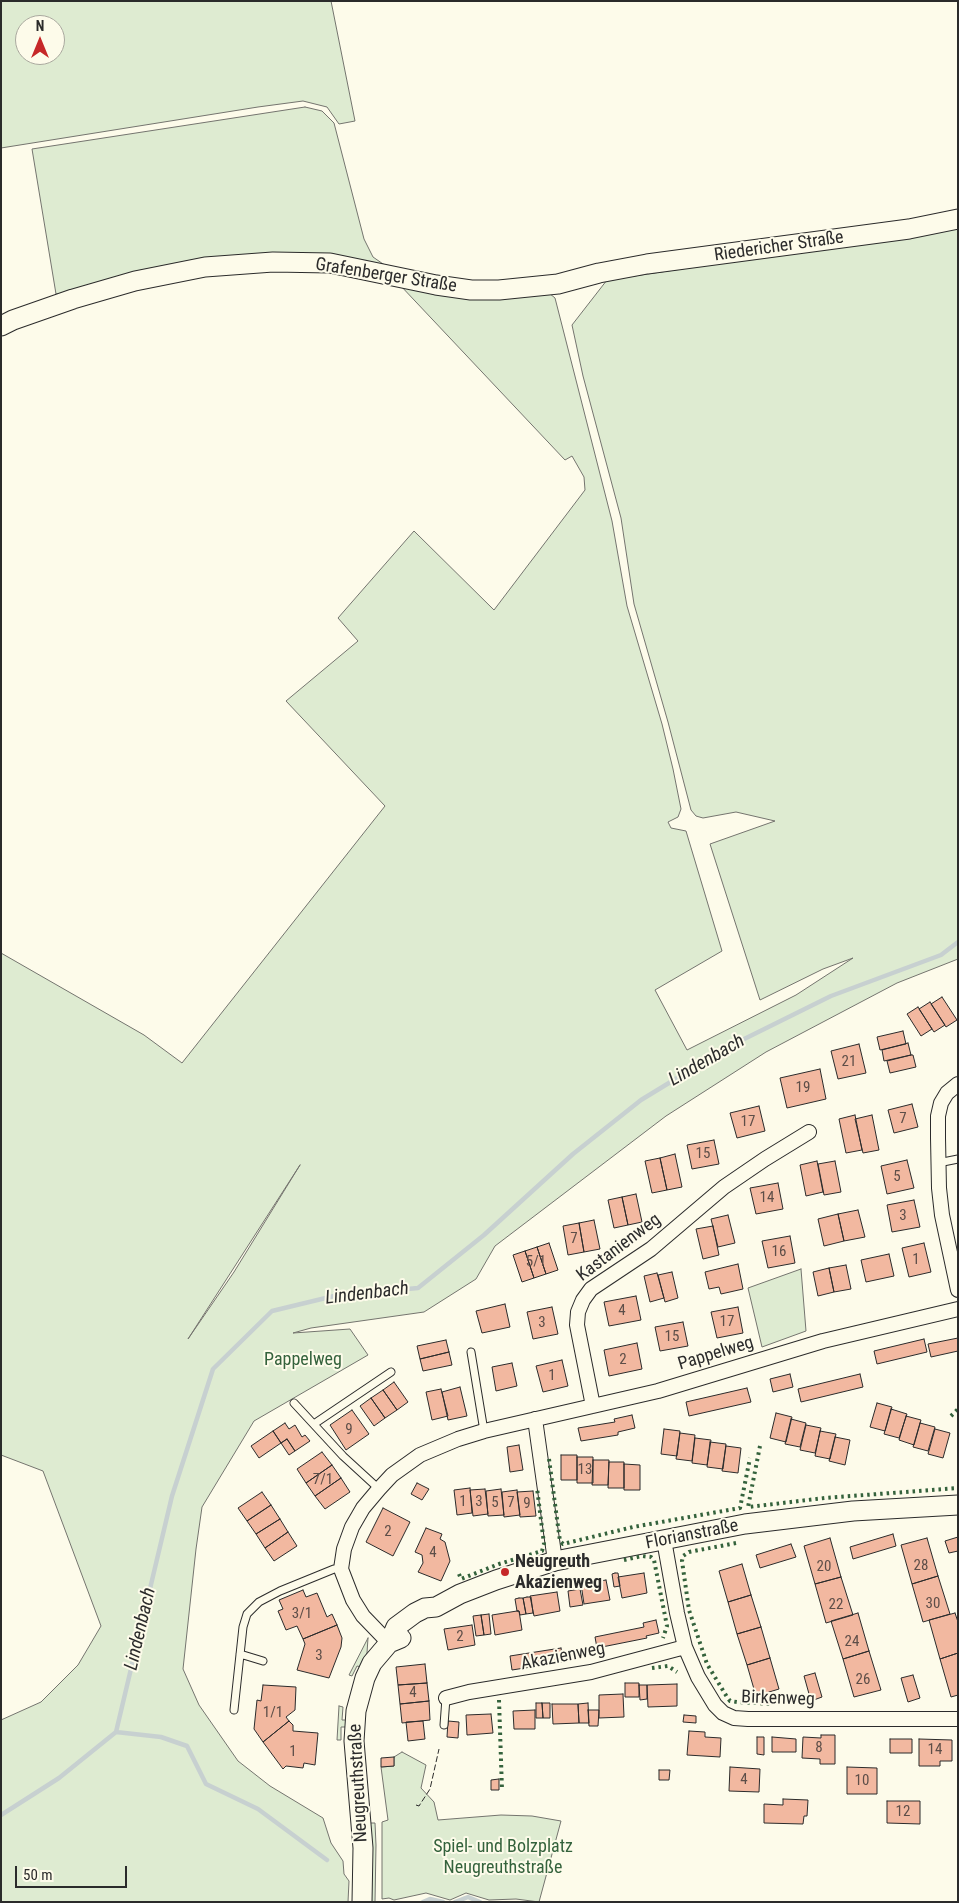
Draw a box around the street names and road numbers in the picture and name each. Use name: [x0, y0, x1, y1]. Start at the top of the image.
street label: Riedericher Straße: [713, 227, 845, 267]
street label: Grafenberger Straße: [314, 254, 458, 298]
street label: Kastanienweg: [573, 1209, 665, 1287]
street label: Pappelweg: [676, 1332, 756, 1376]
street label: Florianstraße: [644, 1515, 740, 1555]
street label: Akazienweg: [519, 1638, 607, 1676]
street label: Birkenweg: [741, 1687, 815, 1711]
street label: Neugreuthstraße: [345, 1723, 373, 1843]

